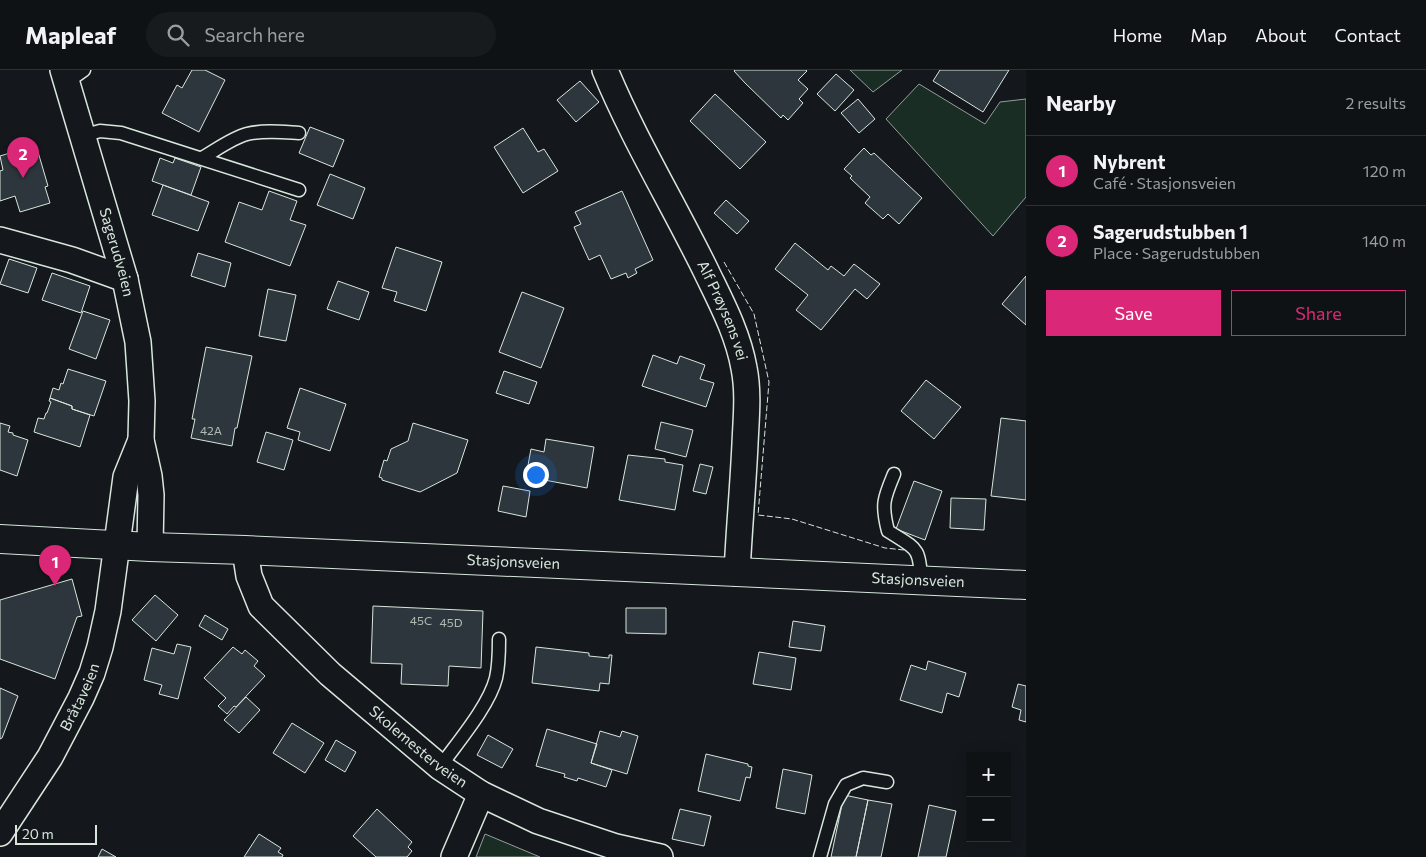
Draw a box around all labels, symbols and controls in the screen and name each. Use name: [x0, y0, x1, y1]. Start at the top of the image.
search box: [146, 12, 496, 57]
text: Mapleaf: [25, 20, 116, 49]
icon: search: [164, 21, 192, 49]
text: Search here: [204, 23, 305, 46]
text: Home: [1113, 24, 1162, 46]
text: Map: [1190, 24, 1227, 46]
text: About: [1255, 24, 1307, 46]
text: Contact: [1335, 24, 1401, 46]
text: Nearby: [1046, 90, 1116, 115]
text: 2 results: [1345, 93, 1406, 112]
pin: 2: [7, 137, 39, 178]
text: Nybrent: [1093, 150, 1166, 173]
text: 1: [1058, 161, 1066, 180]
text: 120 m: [1363, 161, 1406, 180]
text: Café · Stasjonsveien: [1093, 173, 1236, 192]
street label: Sagerudveien: [96, 206, 138, 298]
text: Sagerudstubben 1: [1093, 220, 1248, 243]
text: 2: [1057, 231, 1067, 250]
text: 140 m: [1362, 231, 1406, 250]
text: Place · Sagerudstubben: [1093, 243, 1260, 262]
street label: Alf Prøysens vei: [694, 257, 752, 362]
button: Save: [1046, 290, 1221, 336]
button: Share: [1231, 290, 1406, 336]
house number: 42A: [200, 423, 222, 437]
your location: [523, 462, 549, 488]
pin: 1: [39, 545, 71, 586]
street label: Stasjonsveien: [466, 550, 561, 572]
street label: Stasjonsveien: [871, 568, 965, 590]
house number: 45C: [410, 613, 432, 627]
house number: 45D: [440, 615, 463, 629]
street label: Bråtaveien: [55, 661, 102, 734]
street label: Skolemesterveien: [366, 701, 471, 791]
map controls: [966, 752, 1011, 842]
button: +: [966, 752, 1011, 797]
button: −: [966, 797, 1011, 842]
scale bar: [15, 822, 98, 845]
text: 20 m: [22, 825, 54, 842]

